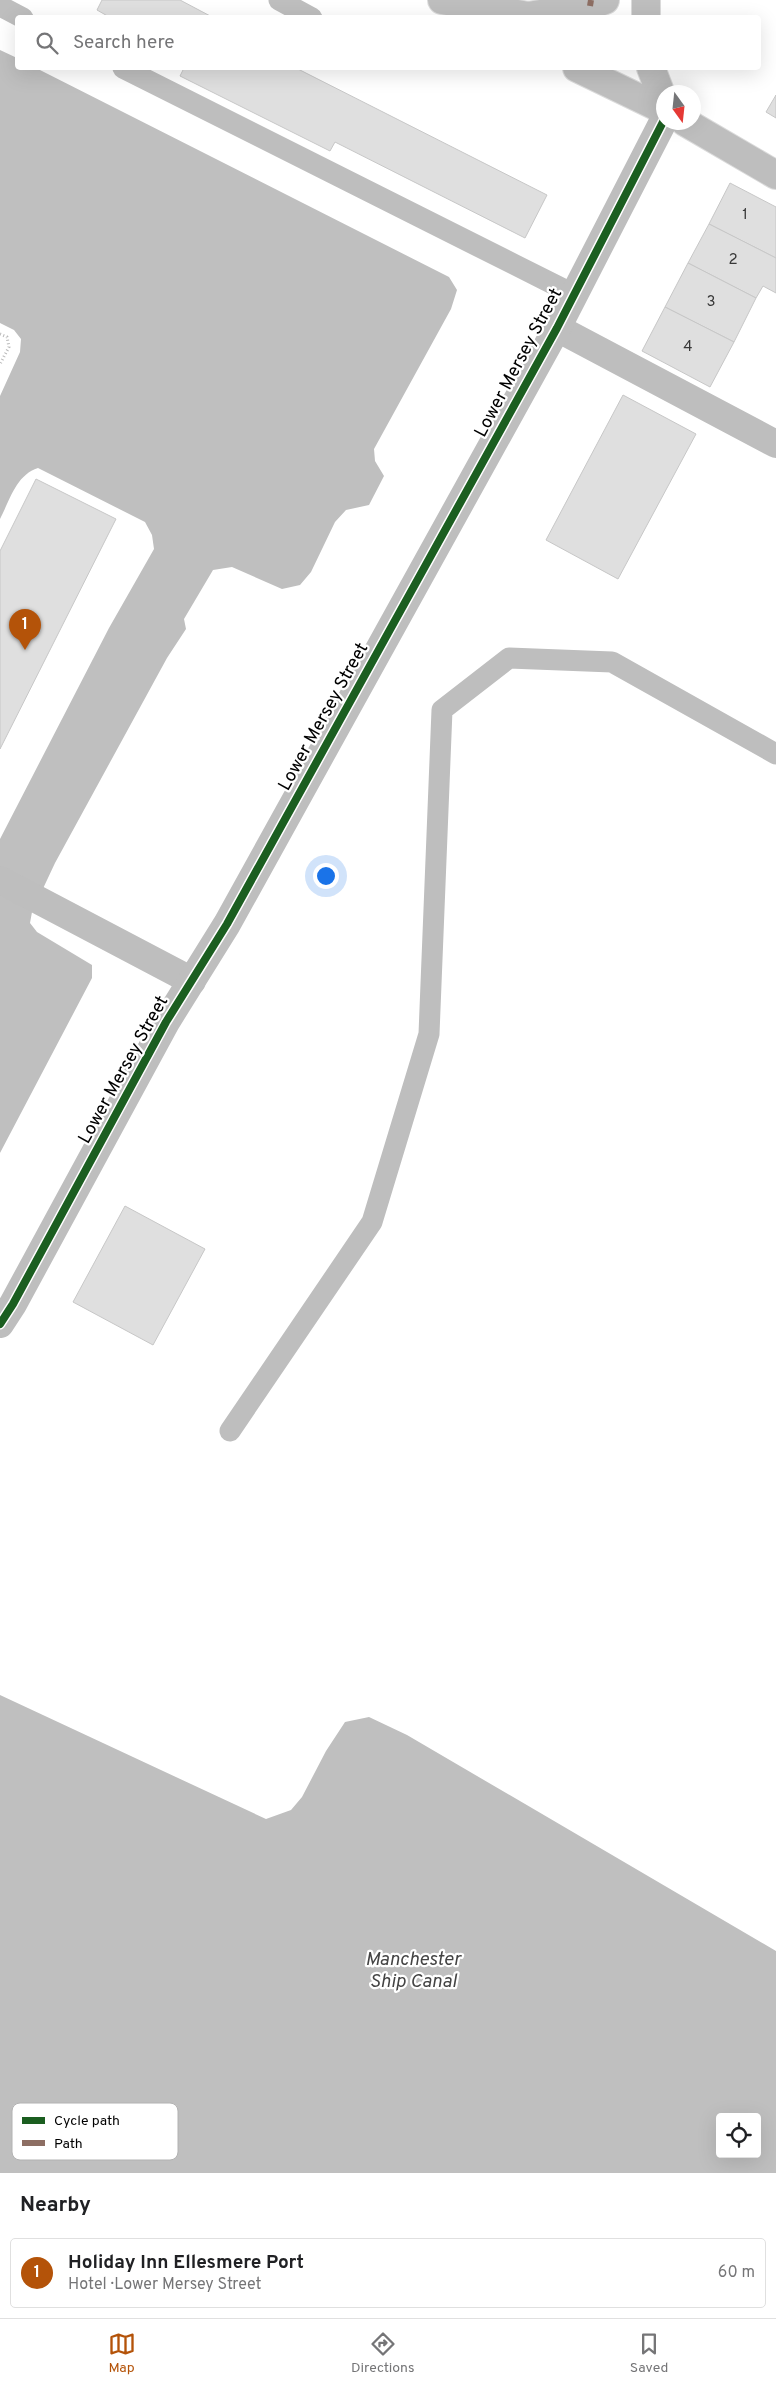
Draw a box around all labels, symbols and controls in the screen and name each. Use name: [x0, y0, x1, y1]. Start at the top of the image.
search box: [15, 15, 761, 70]
icon: search: [33, 29, 61, 57]
text: Search here: [73, 31, 175, 55]
north arrow: [656, 85, 701, 130]
house number: 1: [742, 206, 748, 225]
house number: 2: [728, 251, 738, 270]
street label: Lower Mersey Street: [470, 284, 568, 442]
house number: 3: [706, 293, 716, 312]
house number: 4: [683, 338, 693, 357]
pin: 1: [9, 609, 41, 650]
street label: Lower Mersey Street: [274, 639, 374, 795]
your location: [313, 863, 339, 889]
street label: Lower Mersey Street: [74, 992, 174, 1148]
water label: Manchester Ship Canal: [365, 1948, 463, 1994]
legend: [12, 2103, 178, 2160]
text: Cycle path: [54, 2113, 120, 2130]
map controls: [716, 2113, 761, 2158]
button: locate: [716, 2113, 761, 2158]
text: Path: [54, 2136, 83, 2153]
text: Nearby: [20, 2192, 91, 2219]
text: Holiday Inn Ellesmere Port: [68, 2251, 304, 2275]
text: 1: [34, 2263, 40, 2283]
text: 60 m: [718, 2263, 755, 2283]
text: Hotel · Lower Mersey Street: [68, 2275, 262, 2295]
tab: Map: [108, 2330, 136, 2377]
tab: Directions: [351, 2330, 415, 2377]
tab: Saved: [630, 2330, 668, 2377]

